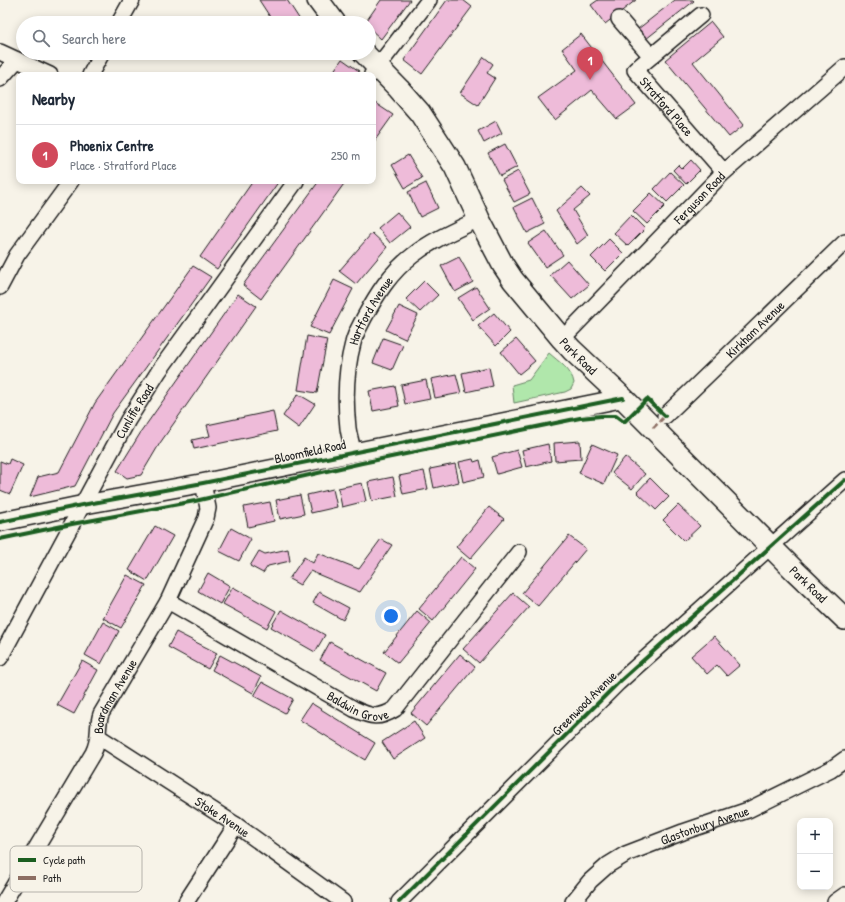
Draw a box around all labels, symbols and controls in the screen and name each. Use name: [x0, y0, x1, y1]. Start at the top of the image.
search box: [16, 16, 376, 60]
icon: search: [30, 27, 52, 49]
text: Search here: [62, 28, 126, 49]
pin: 1: [577, 47, 603, 80]
street label: Stratford Place: [636, 73, 697, 140]
text: Nearby: [32, 87, 75, 110]
text: Phoenix Centre: [70, 135, 154, 156]
text: 1: [43, 146, 47, 164]
text: 250 m: [331, 146, 360, 164]
text: Place · Stratford Place: [70, 156, 177, 174]
street label: Ferguson Road: [669, 167, 729, 228]
street label: Hartford Avenue: [344, 272, 397, 347]
street label: Kirkham Avenue: [721, 296, 788, 362]
street label: Park Road: [556, 333, 601, 378]
street label: Cunliffe Road: [111, 380, 158, 442]
street label: Bloomfield Road: [273, 435, 347, 467]
street label: Park Road: [786, 562, 831, 607]
your location: [381, 606, 401, 626]
street label: Boardman Avenue: [89, 655, 141, 734]
street label: Greenwood Avenue: [548, 667, 620, 739]
street label: Baldwin Grove: [324, 686, 391, 725]
street label: Stoke Avenue: [192, 792, 254, 841]
street label: Glastonbury Avenue: [658, 801, 751, 849]
map controls: [797, 818, 833, 890]
button: +: [797, 818, 833, 854]
legend: [10, 846, 142, 892]
text: Cycle path: [43, 853, 86, 867]
button: −: [797, 854, 833, 890]
text: Path: [43, 871, 61, 885]

